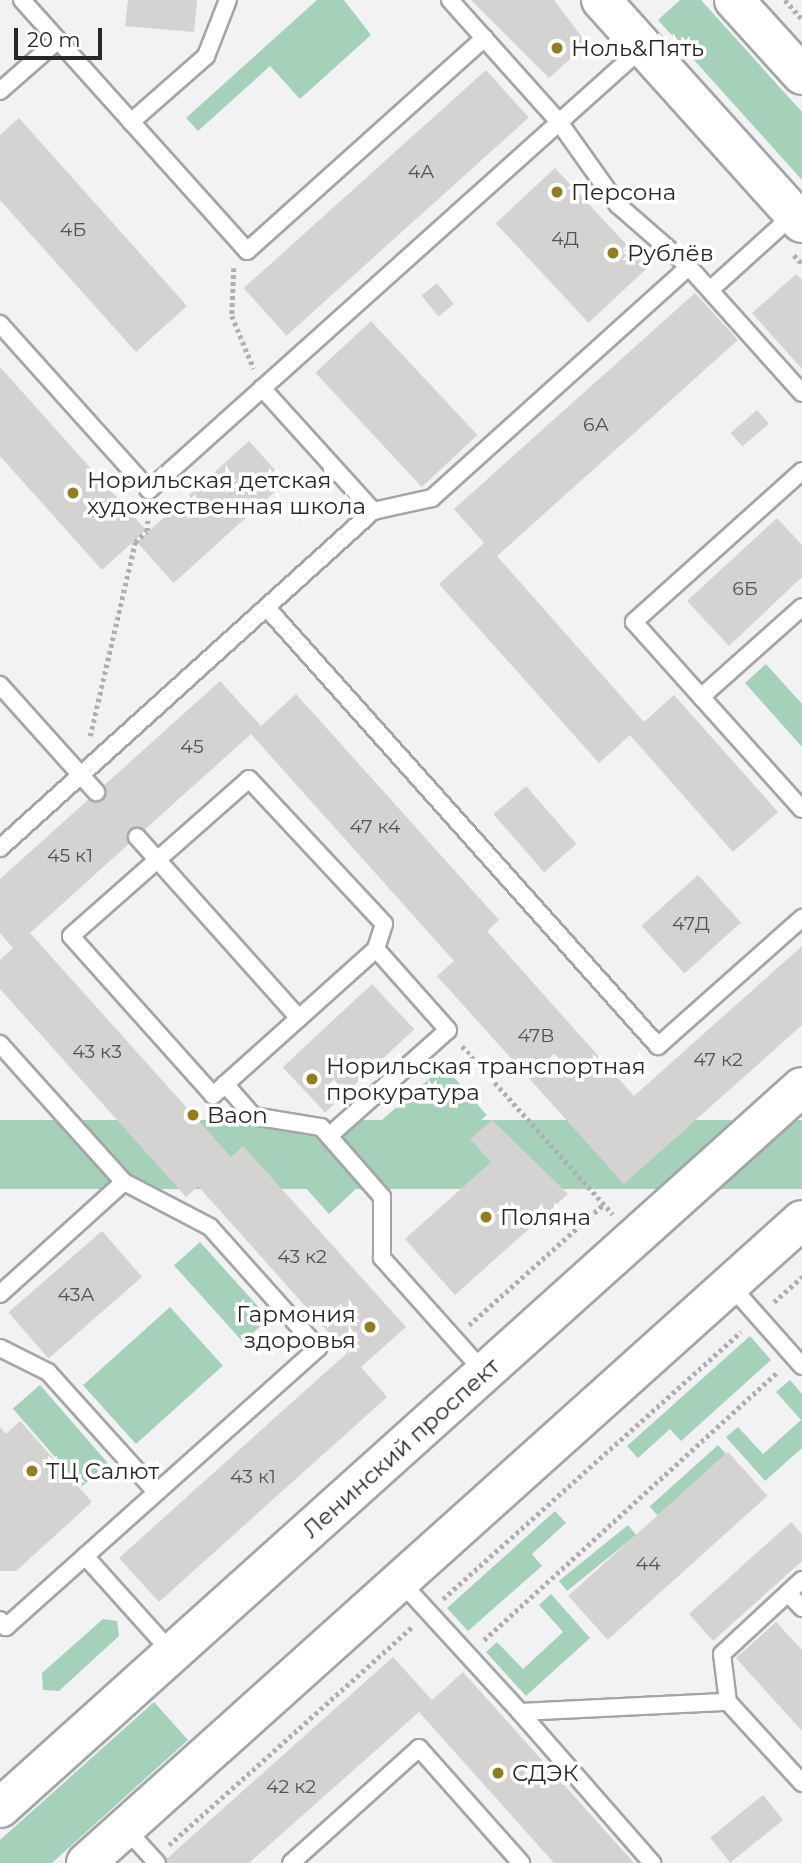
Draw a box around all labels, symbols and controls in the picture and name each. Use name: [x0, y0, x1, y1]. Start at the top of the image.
scale bar: [18, 14, 105, 58]
text: 20 m: [27, 27, 81, 52]
place label: Ноль&Пять: [571, 34, 704, 62]
marker: Ноль&Пять: [549, 40, 565, 56]
house number: 4А: [408, 161, 434, 183]
place label: Персона: [571, 178, 676, 206]
marker: Персона: [549, 184, 565, 200]
house number: 4Б: [60, 219, 86, 241]
house number: 4Д: [551, 228, 579, 250]
place label: Рублёв: [627, 239, 714, 267]
marker: Рублёв: [605, 245, 621, 261]
house number: 6А: [583, 414, 609, 436]
place label: Норильская детская художественная школа: [87, 466, 366, 520]
marker: Норильская детская художественная школа: [65, 485, 81, 501]
house number: 6Б: [732, 578, 758, 600]
house number: 45: [180, 736, 204, 758]
house number: 47 к4: [350, 816, 400, 838]
house number: 45 к1: [47, 845, 93, 867]
house number: 47Д: [672, 913, 710, 935]
house number: 47В: [517, 1025, 555, 1047]
house number: 43 к3: [72, 1041, 122, 1063]
house number: 47 к2: [693, 1049, 743, 1071]
place label: Норильская транспортная прокуратура: [326, 1052, 646, 1106]
marker: Норильская транспортная прокуратура: [304, 1071, 320, 1087]
place label: Baon: [207, 1101, 268, 1129]
marker: Baon: [185, 1107, 201, 1123]
place label: Поляна: [500, 1203, 591, 1231]
marker: Поляна: [478, 1209, 494, 1225]
house number: 43 к2: [277, 1246, 327, 1268]
house number: 43А: [57, 1284, 95, 1306]
place label: Гармония здоровья: [236, 1300, 356, 1354]
marker: Гармония здоровья: [362, 1319, 378, 1335]
street label: Ленинский проспект: [297, 1352, 505, 1544]
place label: ТЦ Салют: [46, 1457, 159, 1485]
marker: ТЦ Салют: [24, 1463, 40, 1479]
house number: 43 к1: [230, 1466, 276, 1488]
house number: 44: [635, 1553, 661, 1575]
place label: СДЭК: [512, 1759, 579, 1787]
marker: СДЭК: [490, 1765, 506, 1781]
house number: 42 к2: [266, 1776, 316, 1798]

